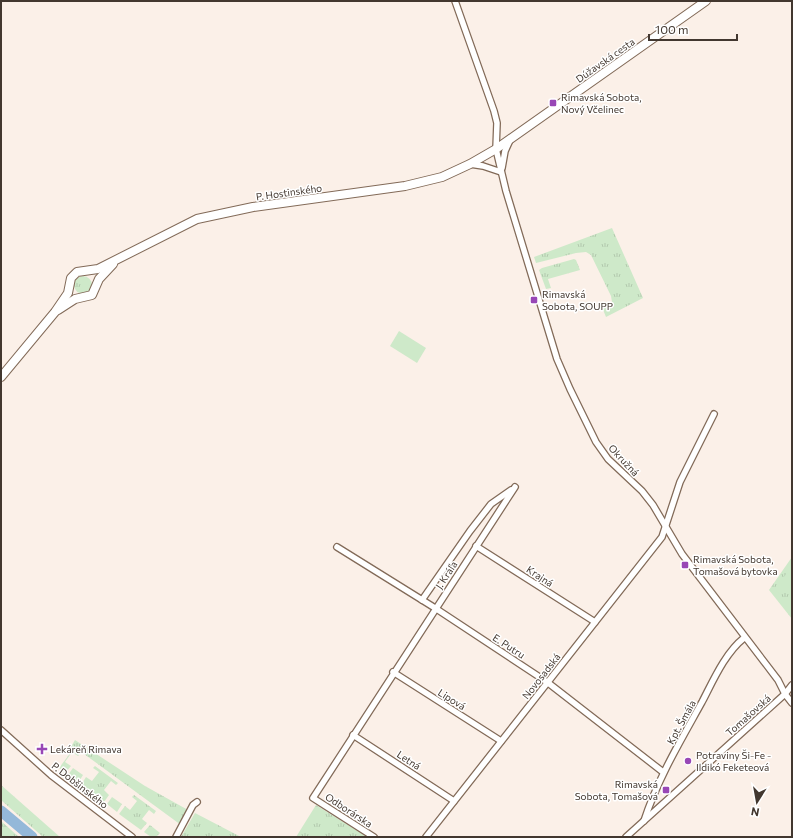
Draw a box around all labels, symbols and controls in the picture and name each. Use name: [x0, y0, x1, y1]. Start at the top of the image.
scale bar: [649, 16, 737, 42]
text: 100 m: [655, 22, 689, 36]
street label: Dúžavská cesta: [573, 35, 637, 85]
place label: Rimavská Sobota, Nový Včelinec: [561, 91, 642, 115]
marker: Rimavská Sobota, Nový Včelinec: [548, 98, 558, 108]
street label: P. Hostinského: [255, 181, 323, 203]
place label: Rimavská Sobota, SOUPP: [542, 288, 613, 312]
marker: Rimavská Sobota, SOUPP: [529, 295, 539, 305]
street label: Okružná: [606, 442, 642, 478]
place label: Rimavská Sobota, Tomašová bytovka: [693, 553, 778, 577]
street label: J. Kráľa: [433, 559, 459, 591]
marker: Rimavská Sobota, Tomašová bytovka: [680, 560, 690, 570]
street label: Krajná: [524, 563, 556, 589]
street label: E. Putru: [491, 631, 527, 661]
street label: Novosadská: [519, 651, 563, 701]
street label: Lipová: [436, 686, 468, 712]
street label: Tomašovská: [723, 692, 773, 738]
street label: Kpt. Šmála: [664, 698, 698, 746]
place label: Lekáreň Rimava: [50, 743, 122, 755]
marker: Lekáreň Rimava: [37, 744, 47, 754]
street label: Letná: [395, 748, 423, 772]
place label: Potraviny Ši-Fe - Ildikó Feketeová: [696, 749, 771, 773]
marker: Potraviny Ši-Fe - Ildikó Feketeová: [683, 756, 693, 766]
street label: P. Dobšinského: [49, 759, 111, 811]
place label: Rimavská Sobota, Tomašová: [575, 778, 658, 802]
north arrow: [737, 782, 777, 822]
marker: Rimavská Sobota, Tomašová: [661, 785, 671, 795]
street label: Odborárska: [323, 790, 375, 830]
text: N: [750, 805, 760, 819]

